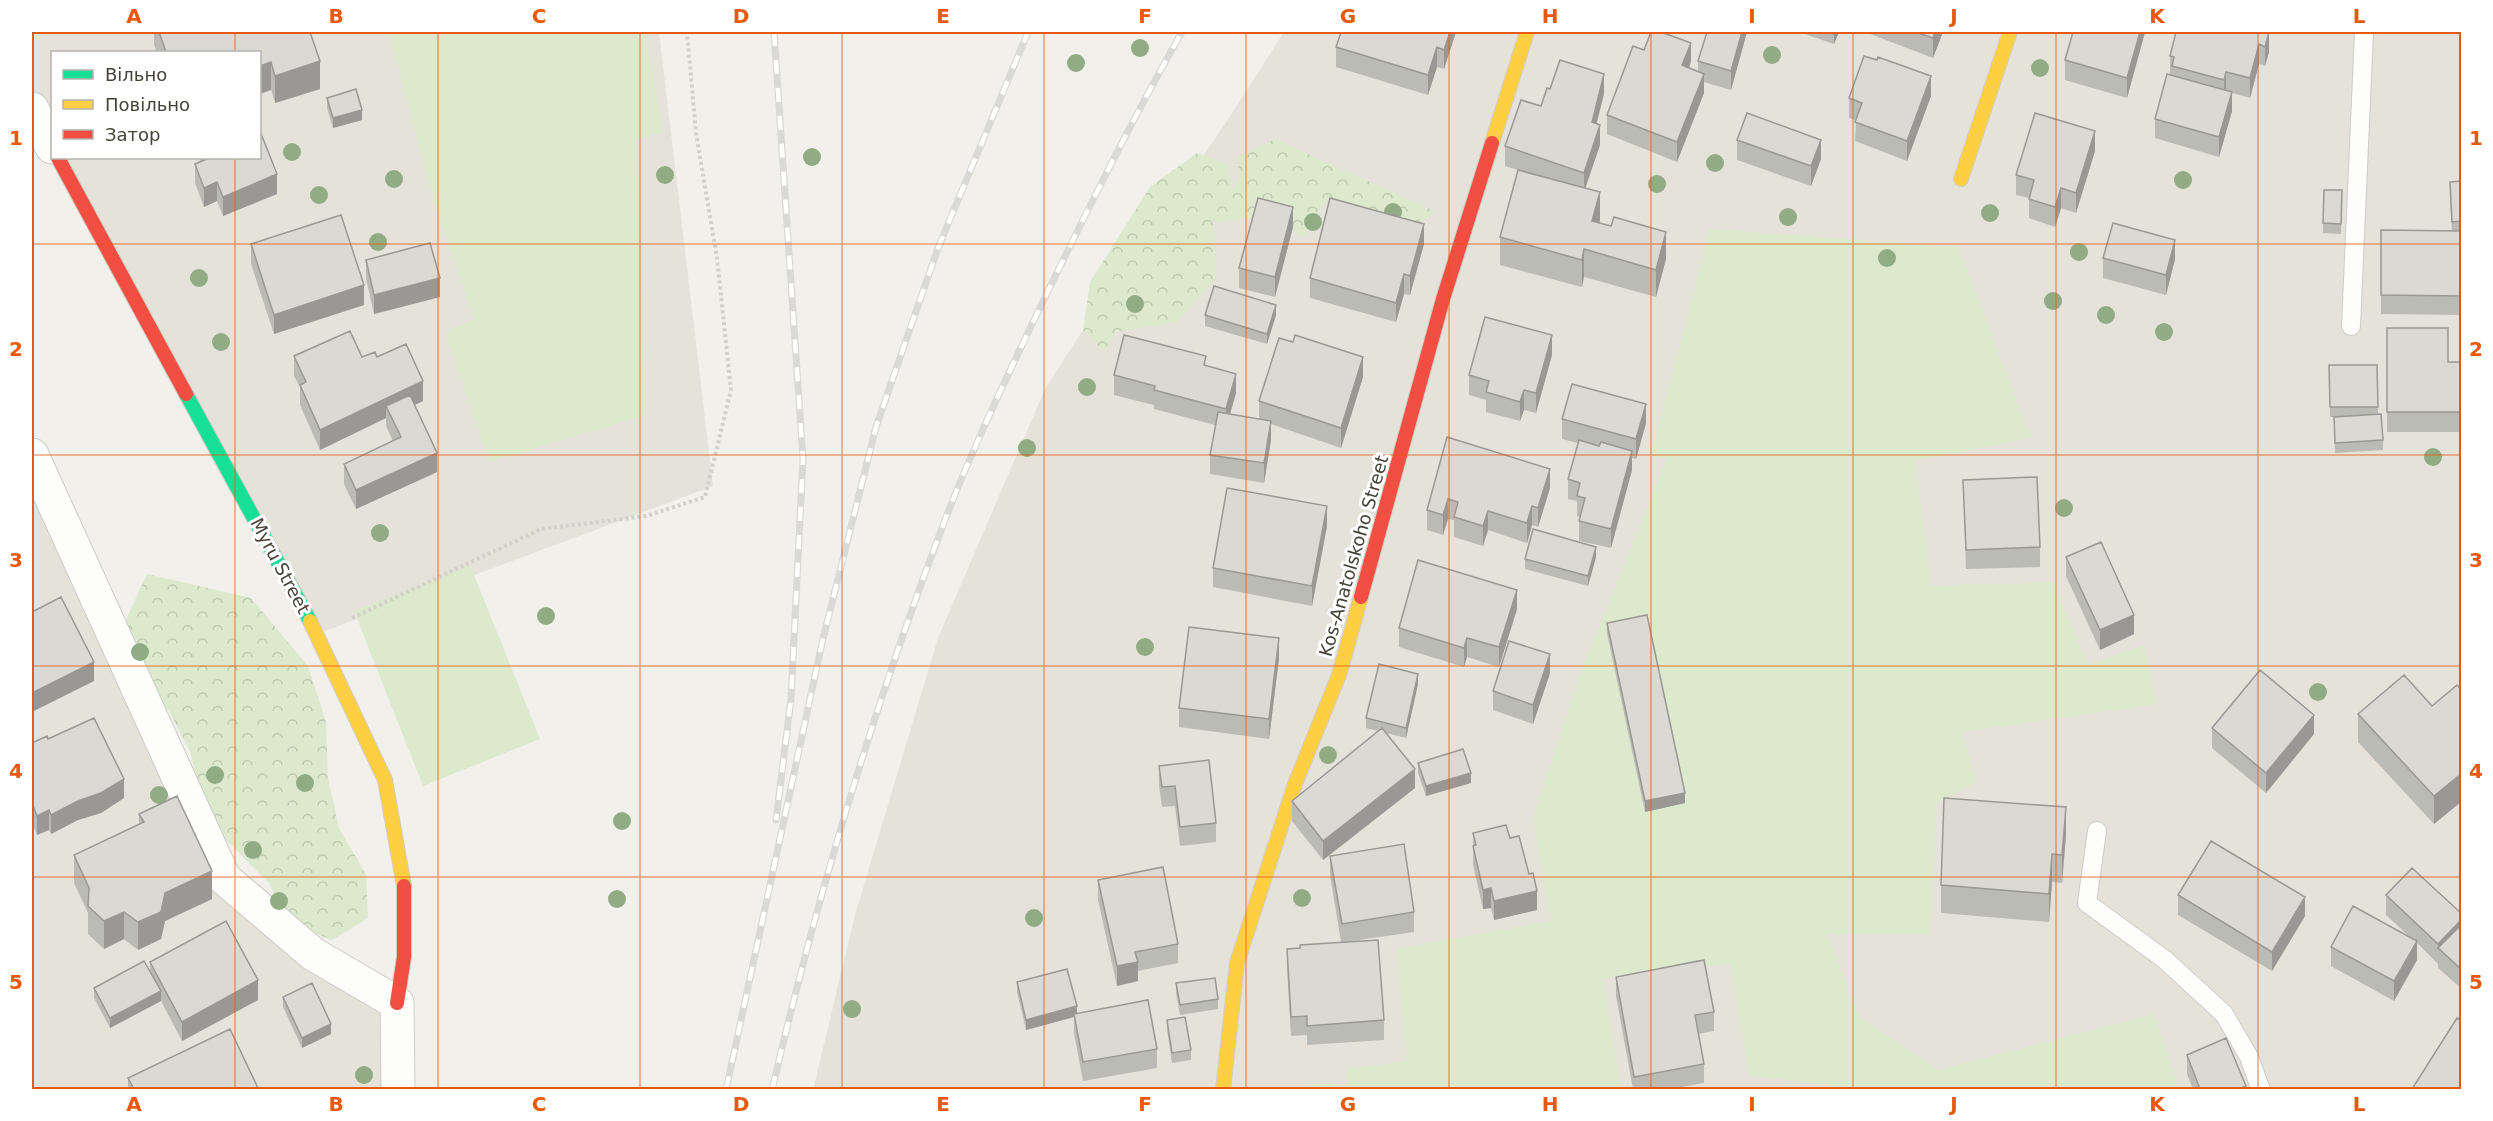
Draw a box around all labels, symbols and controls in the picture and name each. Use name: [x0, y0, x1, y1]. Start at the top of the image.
text: A: [126, 4, 142, 28]
text: B: [328, 4, 344, 28]
text: C: [532, 4, 546, 28]
text: D: [733, 4, 749, 28]
text: E: [936, 4, 950, 28]
text: F: [1138, 4, 1152, 28]
text: G: [1340, 4, 1356, 28]
text: H: [1542, 4, 1558, 28]
text: I: [1748, 4, 1756, 28]
text: J: [1948, 4, 1958, 28]
text: K: [2149, 4, 2166, 28]
text: L: [2353, 4, 2366, 28]
legend: [51, 51, 261, 159]
text: Вільно: [105, 64, 167, 85]
text: Повільно: [105, 94, 190, 115]
text: Затор: [105, 124, 161, 145]
text: 1: [9, 126, 23, 150]
text: 1: [2469, 126, 2483, 150]
text: 2: [9, 337, 23, 361]
text: 2: [2469, 337, 2483, 361]
street label: Kos-Anatolskoho Street: [1315, 453, 1392, 659]
street label: Myru Street: [246, 514, 314, 617]
text: 3: [9, 548, 23, 572]
text: 3: [2469, 548, 2483, 572]
text: 4: [9, 759, 23, 783]
text: 4: [2469, 759, 2483, 783]
text: 5: [9, 970, 23, 994]
text: 5: [2469, 970, 2483, 994]
text: A: [126, 1092, 142, 1116]
text: B: [328, 1092, 344, 1116]
text: C: [532, 1092, 546, 1116]
text: D: [733, 1092, 749, 1116]
text: E: [936, 1092, 950, 1116]
text: F: [1138, 1092, 1152, 1116]
text: G: [1340, 1092, 1356, 1116]
text: H: [1542, 1092, 1558, 1116]
text: I: [1748, 1092, 1756, 1116]
text: J: [1948, 1092, 1958, 1116]
text: K: [2149, 1092, 2166, 1116]
text: L: [2353, 1092, 2366, 1116]

